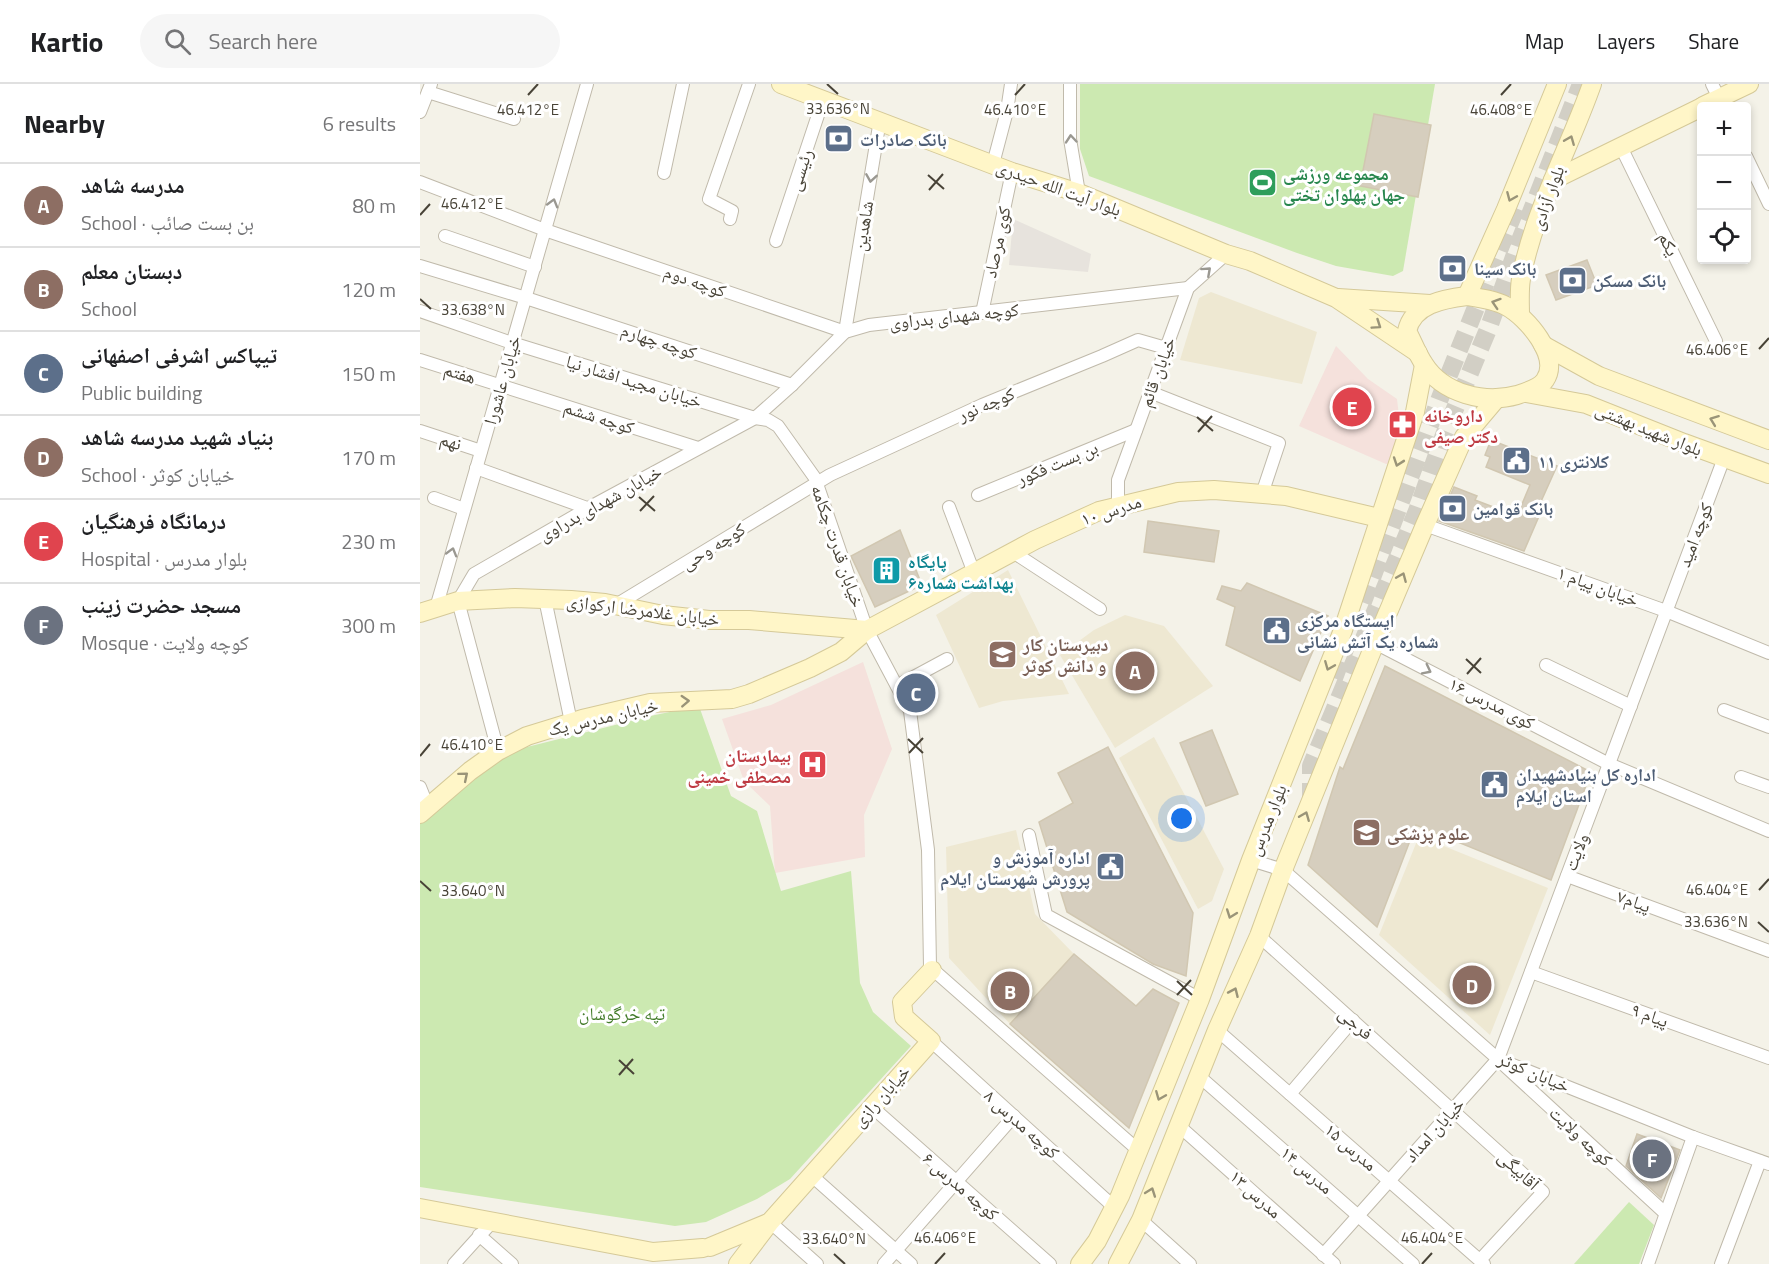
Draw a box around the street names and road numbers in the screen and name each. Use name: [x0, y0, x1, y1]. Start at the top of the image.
street label: رئیسی: [781, 145, 819, 194]
street label: بلوار آیت الله حیدری: [993, 153, 1125, 223]
street label: بلوار آزادی: [1523, 162, 1571, 234]
street label: شاهدین: [846, 199, 880, 253]
street label: کوی مرصاد: [976, 203, 1018, 280]
street label: یکم: [1652, 227, 1686, 261]
street label: کوچه دوم: [660, 258, 730, 304]
street label: کوچه شهدای بدراوی: [888, 296, 1021, 336]
street label: کوچه چهارم: [618, 316, 701, 366]
street label: خیابان عاشورا: [476, 332, 528, 428]
street label: خیابان قائم: [1132, 333, 1182, 411]
street label: خیابان مجید افشار نیا: [563, 347, 705, 415]
street label: هفتم: [441, 355, 479, 391]
street label: کوچه نور: [952, 380, 1019, 428]
street label: کوچه ششم: [560, 393, 638, 441]
street label: بلوار شهید بهشتی: [1591, 395, 1707, 463]
street label: نهم: [437, 425, 465, 457]
street label: بن بست فکور: [1011, 434, 1102, 493]
street label: خیابان شهدای بدراوی: [533, 458, 667, 548]
street label: خیابان قدرت چکامه: [804, 481, 872, 611]
street label: مدرس ۱۰: [1077, 488, 1145, 532]
street label: کوچه امید: [1670, 498, 1720, 571]
street label: کوچه وحی: [675, 515, 751, 576]
street label: خیابان پیام ۱: [1554, 559, 1642, 613]
street label: خیابان غلامرضا ارکوازی: [565, 587, 721, 633]
street label: کوی مدرس ۱۶: [1444, 670, 1540, 736]
street label: خیابان مدرس یک: [545, 691, 661, 743]
street label: بلوار مدرس: [1240, 780, 1294, 860]
street label: ولایت: [1556, 829, 1596, 875]
street label: پیام۷: [1613, 882, 1655, 920]
street label: پیام ۹: [1627, 996, 1673, 1034]
street label: فرجی: [1333, 1000, 1379, 1046]
street label: خیابان کوثر: [1493, 1044, 1574, 1099]
street label: خیابان رازی: [846, 1059, 916, 1133]
street label: کوچه مدرس ۸: [978, 1083, 1066, 1166]
street label: خیابان امداد: [1397, 1092, 1471, 1168]
street label: کوچه ولایت: [1543, 1100, 1619, 1173]
street label: مدرس ۱۵: [1319, 1116, 1383, 1178]
street label: مدرس ۱۴: [1275, 1139, 1339, 1201]
street label: آقابیگی: [1492, 1144, 1546, 1197]
street label: کوچه مدرس ۶: [917, 1145, 1006, 1227]
street label: مدرس ۱۳: [1224, 1163, 1288, 1225]

